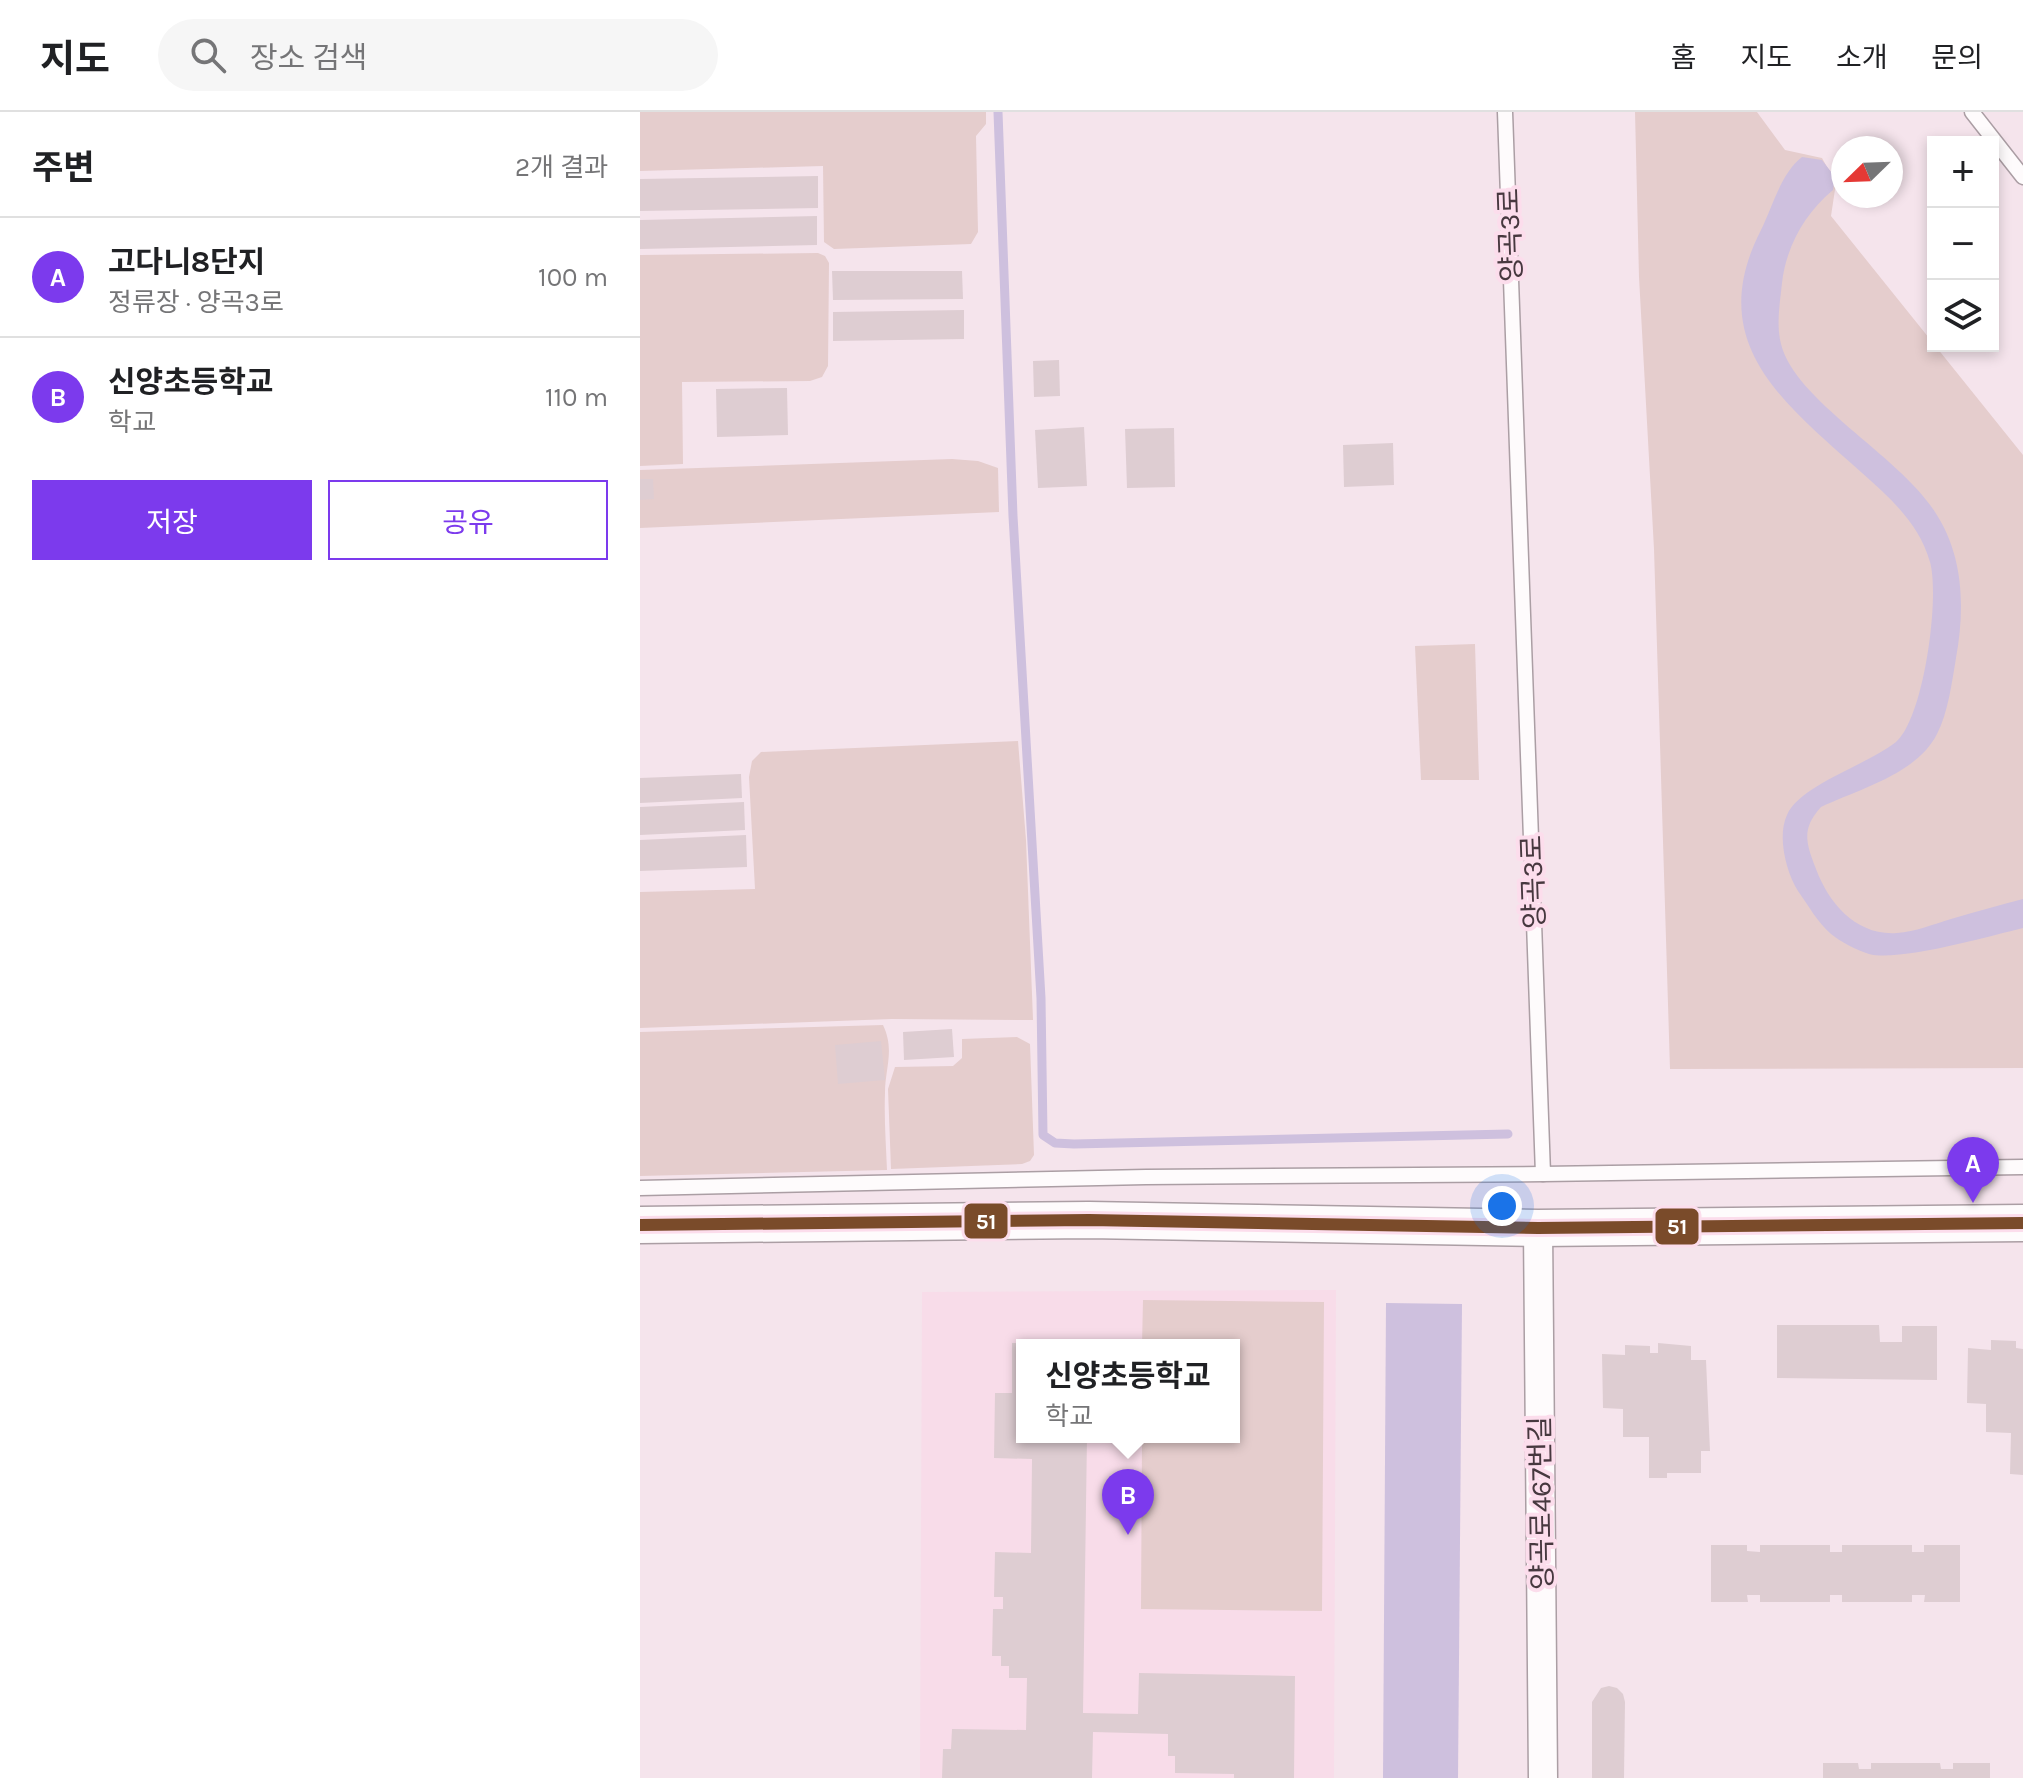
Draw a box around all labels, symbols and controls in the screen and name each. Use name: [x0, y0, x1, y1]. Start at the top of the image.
search box: [158, 19, 718, 91]
icon: search: [186, 33, 230, 77]
text: 지도: [40, 37, 110, 82]
text: 장소 검색: [250, 40, 367, 76]
text: 홈: [1671, 41, 1696, 74]
text: 지도: [1740, 41, 1792, 74]
text: 소개: [1836, 41, 1887, 74]
text: 문의: [1931, 41, 1983, 74]
north arrow: [1831, 136, 1903, 208]
map controls: [1927, 136, 1999, 352]
button: +: [1927, 136, 1999, 208]
text: 주변: [32, 148, 95, 188]
text: 2개 결과: [515, 152, 608, 183]
street label: 양곡3로: [1492, 188, 1528, 282]
button: −: [1927, 208, 1999, 280]
text: 고다니8단지: [108, 244, 265, 280]
text: A: [50, 262, 66, 293]
text: 100 m: [538, 262, 608, 293]
button: layers: [1927, 280, 1999, 352]
text: 정류장 · 양곡3로: [108, 287, 284, 318]
text: 신양초등학교: [108, 364, 274, 400]
text: B: [50, 382, 66, 413]
text: 110 m: [545, 382, 608, 413]
text: 학교: [108, 407, 156, 438]
button: 저장: [32, 480, 312, 560]
button: 공유: [328, 480, 608, 560]
street label: 양곡3로: [1515, 835, 1551, 929]
pin: A: [1947, 1137, 1999, 1203]
your location: [1482, 1186, 1522, 1226]
line badge: 51: [963, 1202, 1009, 1240]
line badge: 51: [1654, 1207, 1700, 1246]
text: 51: [976, 1209, 996, 1235]
text: 51: [1667, 1214, 1687, 1240]
popup: [1016, 1339, 1240, 1443]
text: 신양초등학교: [1045, 1358, 1211, 1394]
text: 학교: [1045, 1401, 1093, 1432]
street label: 양곡로467번길: [1523, 1416, 1559, 1590]
pin: B: [1102, 1469, 1154, 1535]

